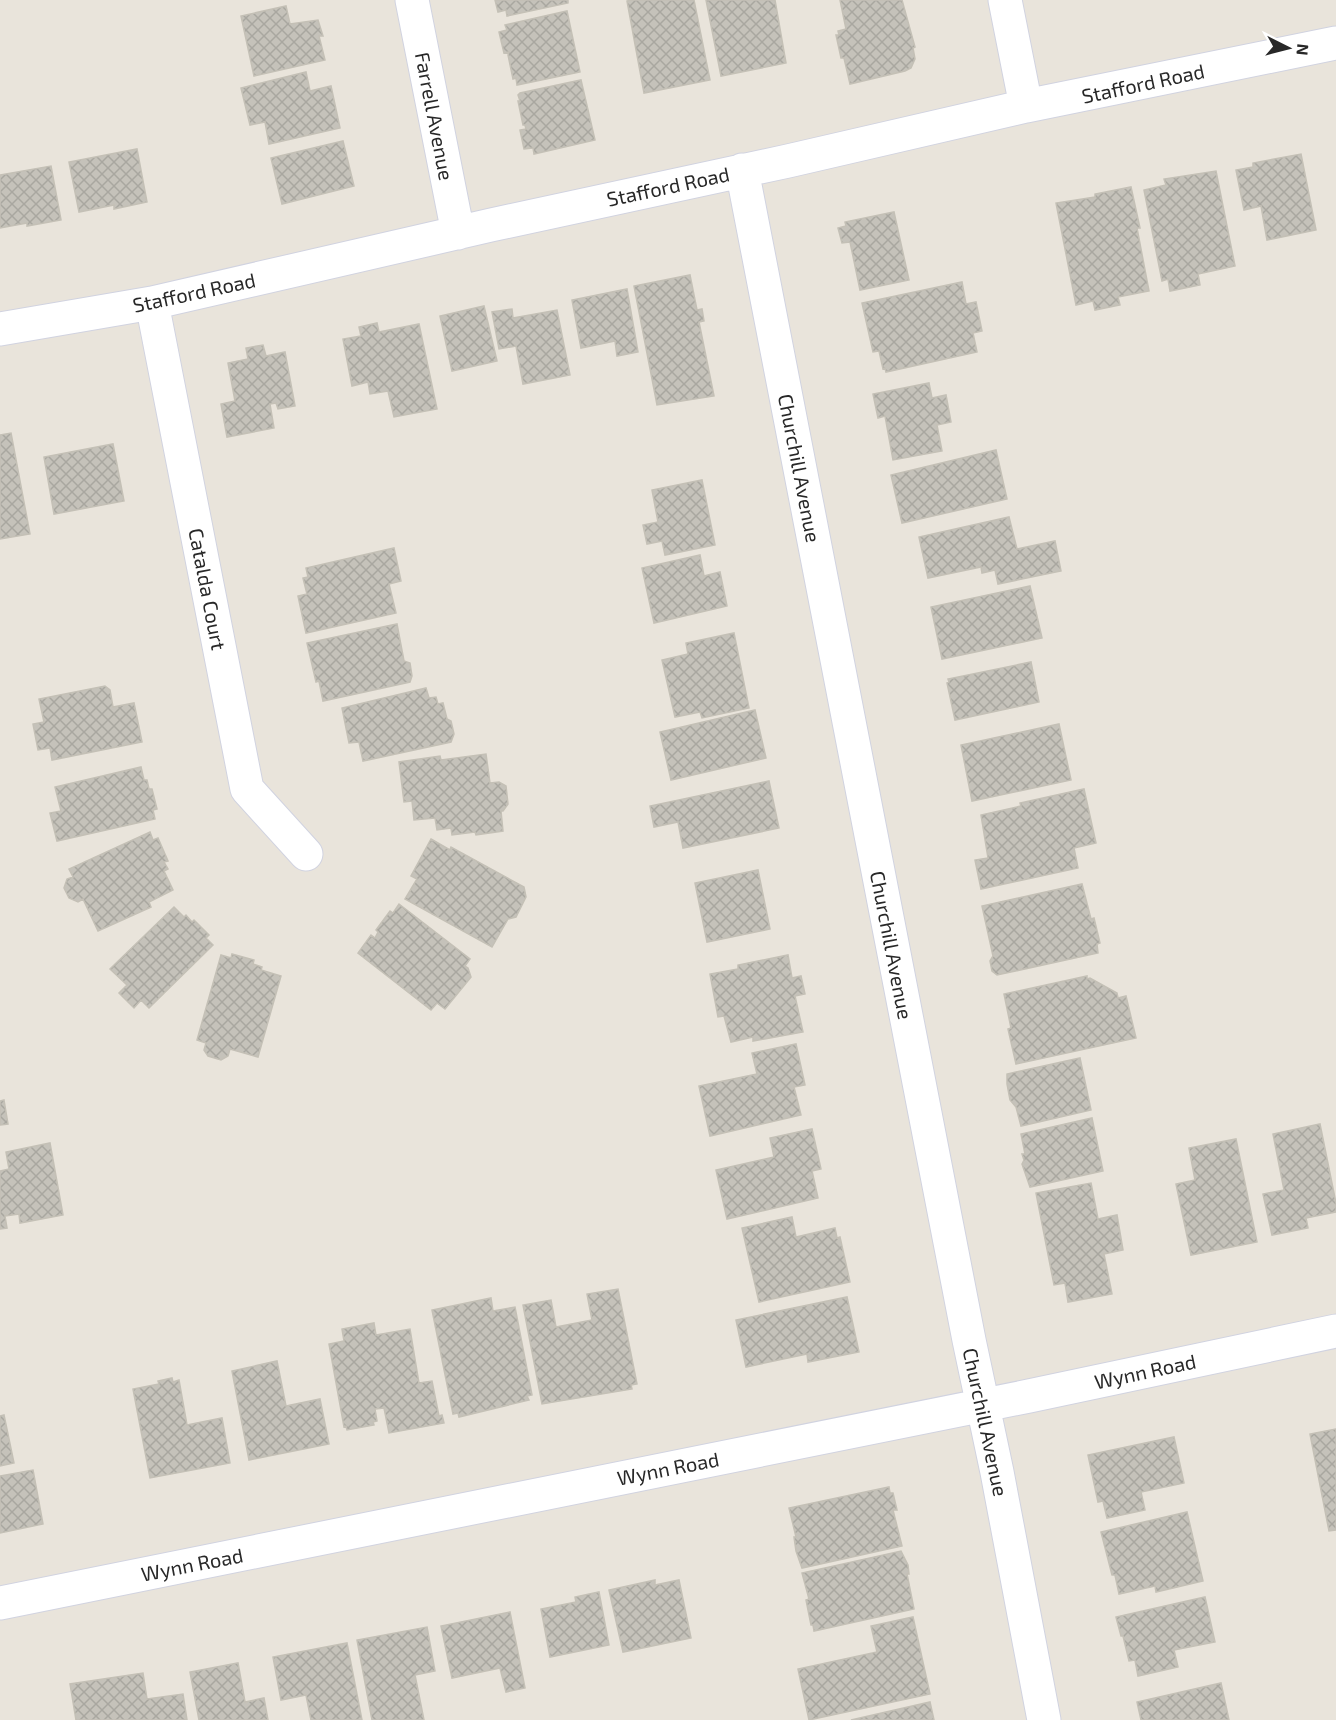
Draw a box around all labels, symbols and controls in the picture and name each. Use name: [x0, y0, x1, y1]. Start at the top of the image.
north arrow: [1258, 18, 1318, 78]
text: N: [1293, 43, 1313, 56]
street label: Farrell Avenue: [411, 50, 459, 182]
street label: Stafford Road: [1079, 58, 1207, 108]
street label: Stafford Road: [604, 161, 732, 211]
street label: Stafford Road: [130, 267, 258, 317]
street label: Churchill Avenue: [774, 392, 826, 544]
street label: Catalda Court: [184, 526, 232, 652]
street label: Churchill Avenue: [866, 869, 918, 1021]
street label: Churchill Avenue: [959, 1346, 1013, 1498]
street label: Wynn Road: [1092, 1349, 1198, 1393]
street label: Wynn Road: [615, 1446, 721, 1490]
street label: Wynn Road: [139, 1542, 245, 1586]

